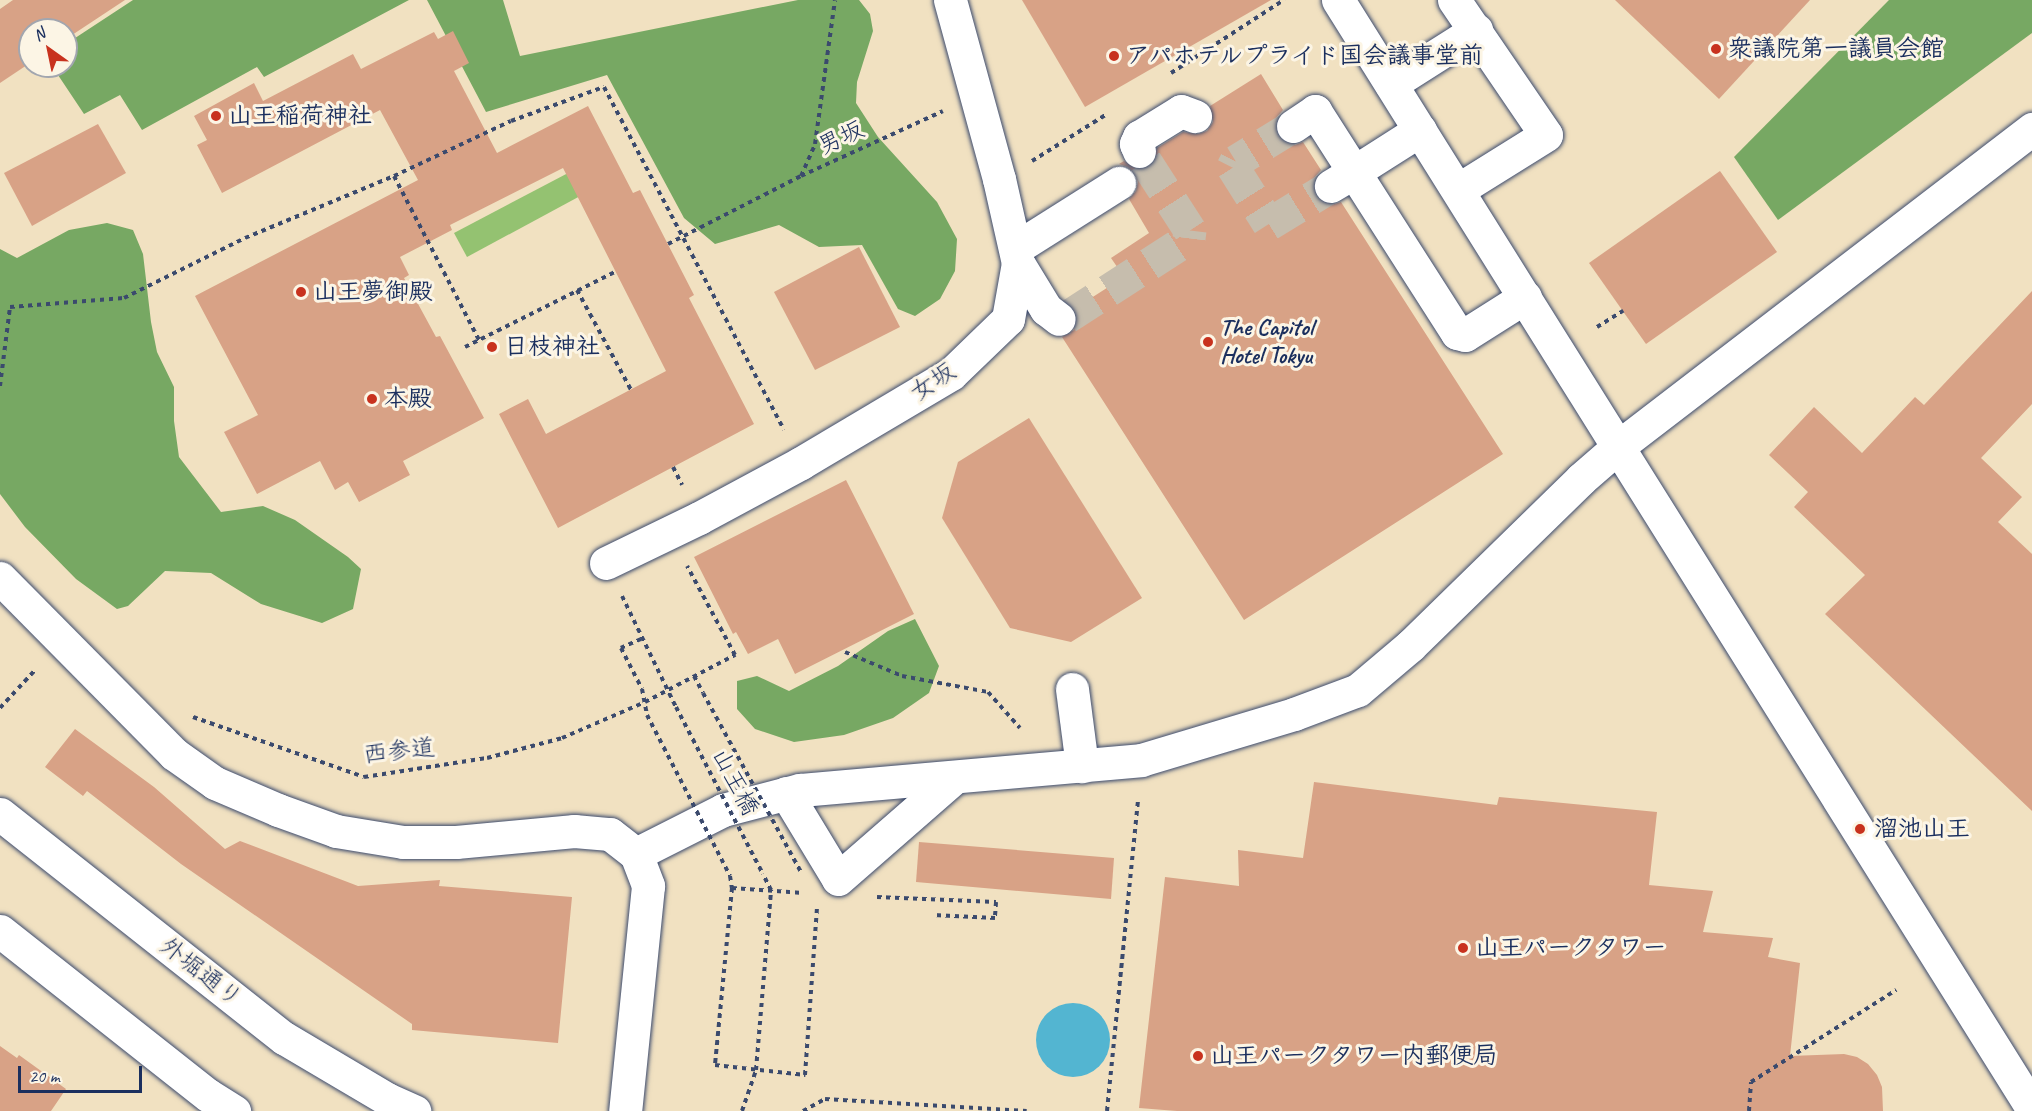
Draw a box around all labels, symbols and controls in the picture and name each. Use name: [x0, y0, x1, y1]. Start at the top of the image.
north arrow: [18, 18, 78, 78]
text: N: [30, 23, 49, 46]
place label: 衆議院第一議員会館: [1728, 35, 1944, 63]
place label: アパホテルプライド国会議事堂前: [1126, 42, 1486, 70]
marker: 衆議院第一議員会館: [1709, 42, 1723, 56]
marker: アパホテルプライド国会議事堂前: [1107, 49, 1121, 63]
place label: 山王稲荷神社: [228, 102, 372, 130]
marker: 山王稲荷神社: [209, 109, 223, 123]
street label: 男坂: [813, 115, 869, 161]
place label: 山王夢御殿: [313, 278, 433, 306]
marker: 山王夢御殿: [294, 285, 308, 299]
place label: The Capitol Hotel Tokyu: [1220, 314, 1313, 370]
place label: 日枝神社: [504, 333, 600, 361]
marker: The Capitol Hotel Tokyu: [1201, 335, 1215, 349]
marker: 日枝神社: [485, 340, 499, 354]
street label: 女坂: [905, 357, 961, 407]
place label: 本殿: [384, 385, 432, 413]
marker: 本殿: [365, 392, 379, 406]
street label: 西参道: [362, 733, 436, 769]
street label: 山王橋: [705, 743, 765, 821]
place label: 溜池山王: [1874, 815, 1970, 843]
marker: 溜池山王: [1851, 820, 1869, 838]
street label: 外堀通り: [154, 931, 248, 1013]
place label: 山王パークタワー: [1475, 934, 1667, 962]
marker: 山王パークタワー: [1456, 941, 1470, 955]
place label: 山王パークタワー内郵便局: [1210, 1042, 1498, 1070]
marker: 山王パークタワー内郵便局: [1191, 1049, 1205, 1063]
scale bar: [21, 1054, 146, 1092]
text: 20 m: [29, 1065, 60, 1087]

